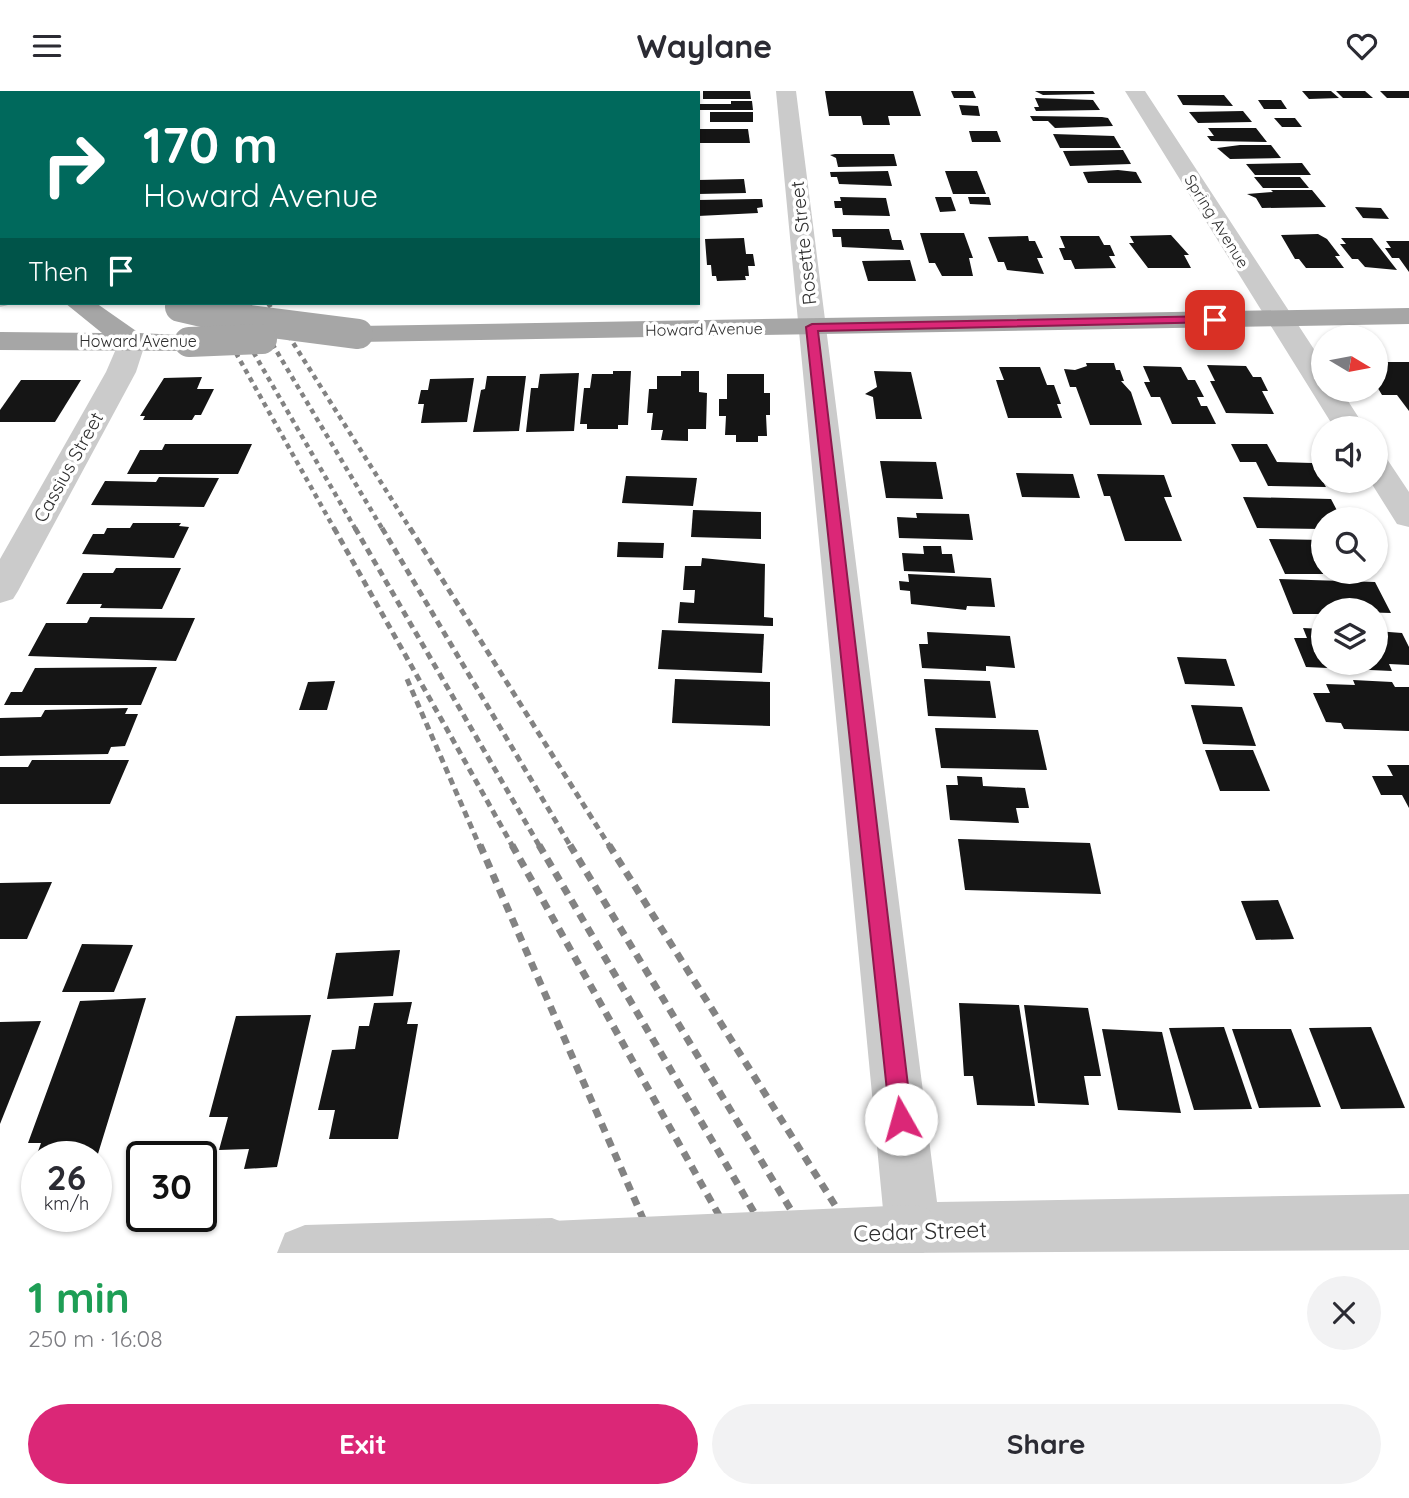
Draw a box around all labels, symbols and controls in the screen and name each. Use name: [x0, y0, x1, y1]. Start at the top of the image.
text: Waylane: [637, 26, 772, 66]
icon: menu: [28, 27, 66, 65]
icon: heart: [1343, 27, 1381, 65]
text: 170 m: [143, 114, 278, 175]
icon: right: [28, 119, 119, 210]
street label: Spring Avenue: [1180, 171, 1254, 271]
text: Howard Avenue: [143, 175, 378, 215]
street label: Rosette Street: [785, 180, 821, 306]
icon: arrive: [102, 252, 140, 290]
text: Then: [28, 255, 88, 288]
pin: [1185, 290, 1245, 350]
icon: arrive: [1196, 301, 1234, 339]
street label: Howard Avenue: [645, 318, 763, 340]
north arrow: [1311, 325, 1388, 403]
map controls: [1311, 325, 1388, 675]
street label: Howard Avenue: [79, 331, 197, 351]
street label: Cassius Street: [28, 408, 108, 526]
button: sound: [1311, 416, 1388, 493]
button: search: [1311, 507, 1388, 584]
button: layers: [1311, 598, 1388, 675]
position arrow: [864, 1082, 938, 1156]
speed limit sign: 30: [126, 1141, 217, 1232]
text: 26: [47, 1155, 86, 1199]
text: km/h: [44, 1192, 89, 1215]
street label: Cedar Street: [853, 1214, 988, 1248]
text: 1 min: [28, 1271, 130, 1324]
button: close: [1307, 1276, 1381, 1350]
text: 250 m · 16:08: [28, 1324, 163, 1353]
button: Exit: [28, 1404, 698, 1484]
button: Share: [712, 1404, 1381, 1484]

